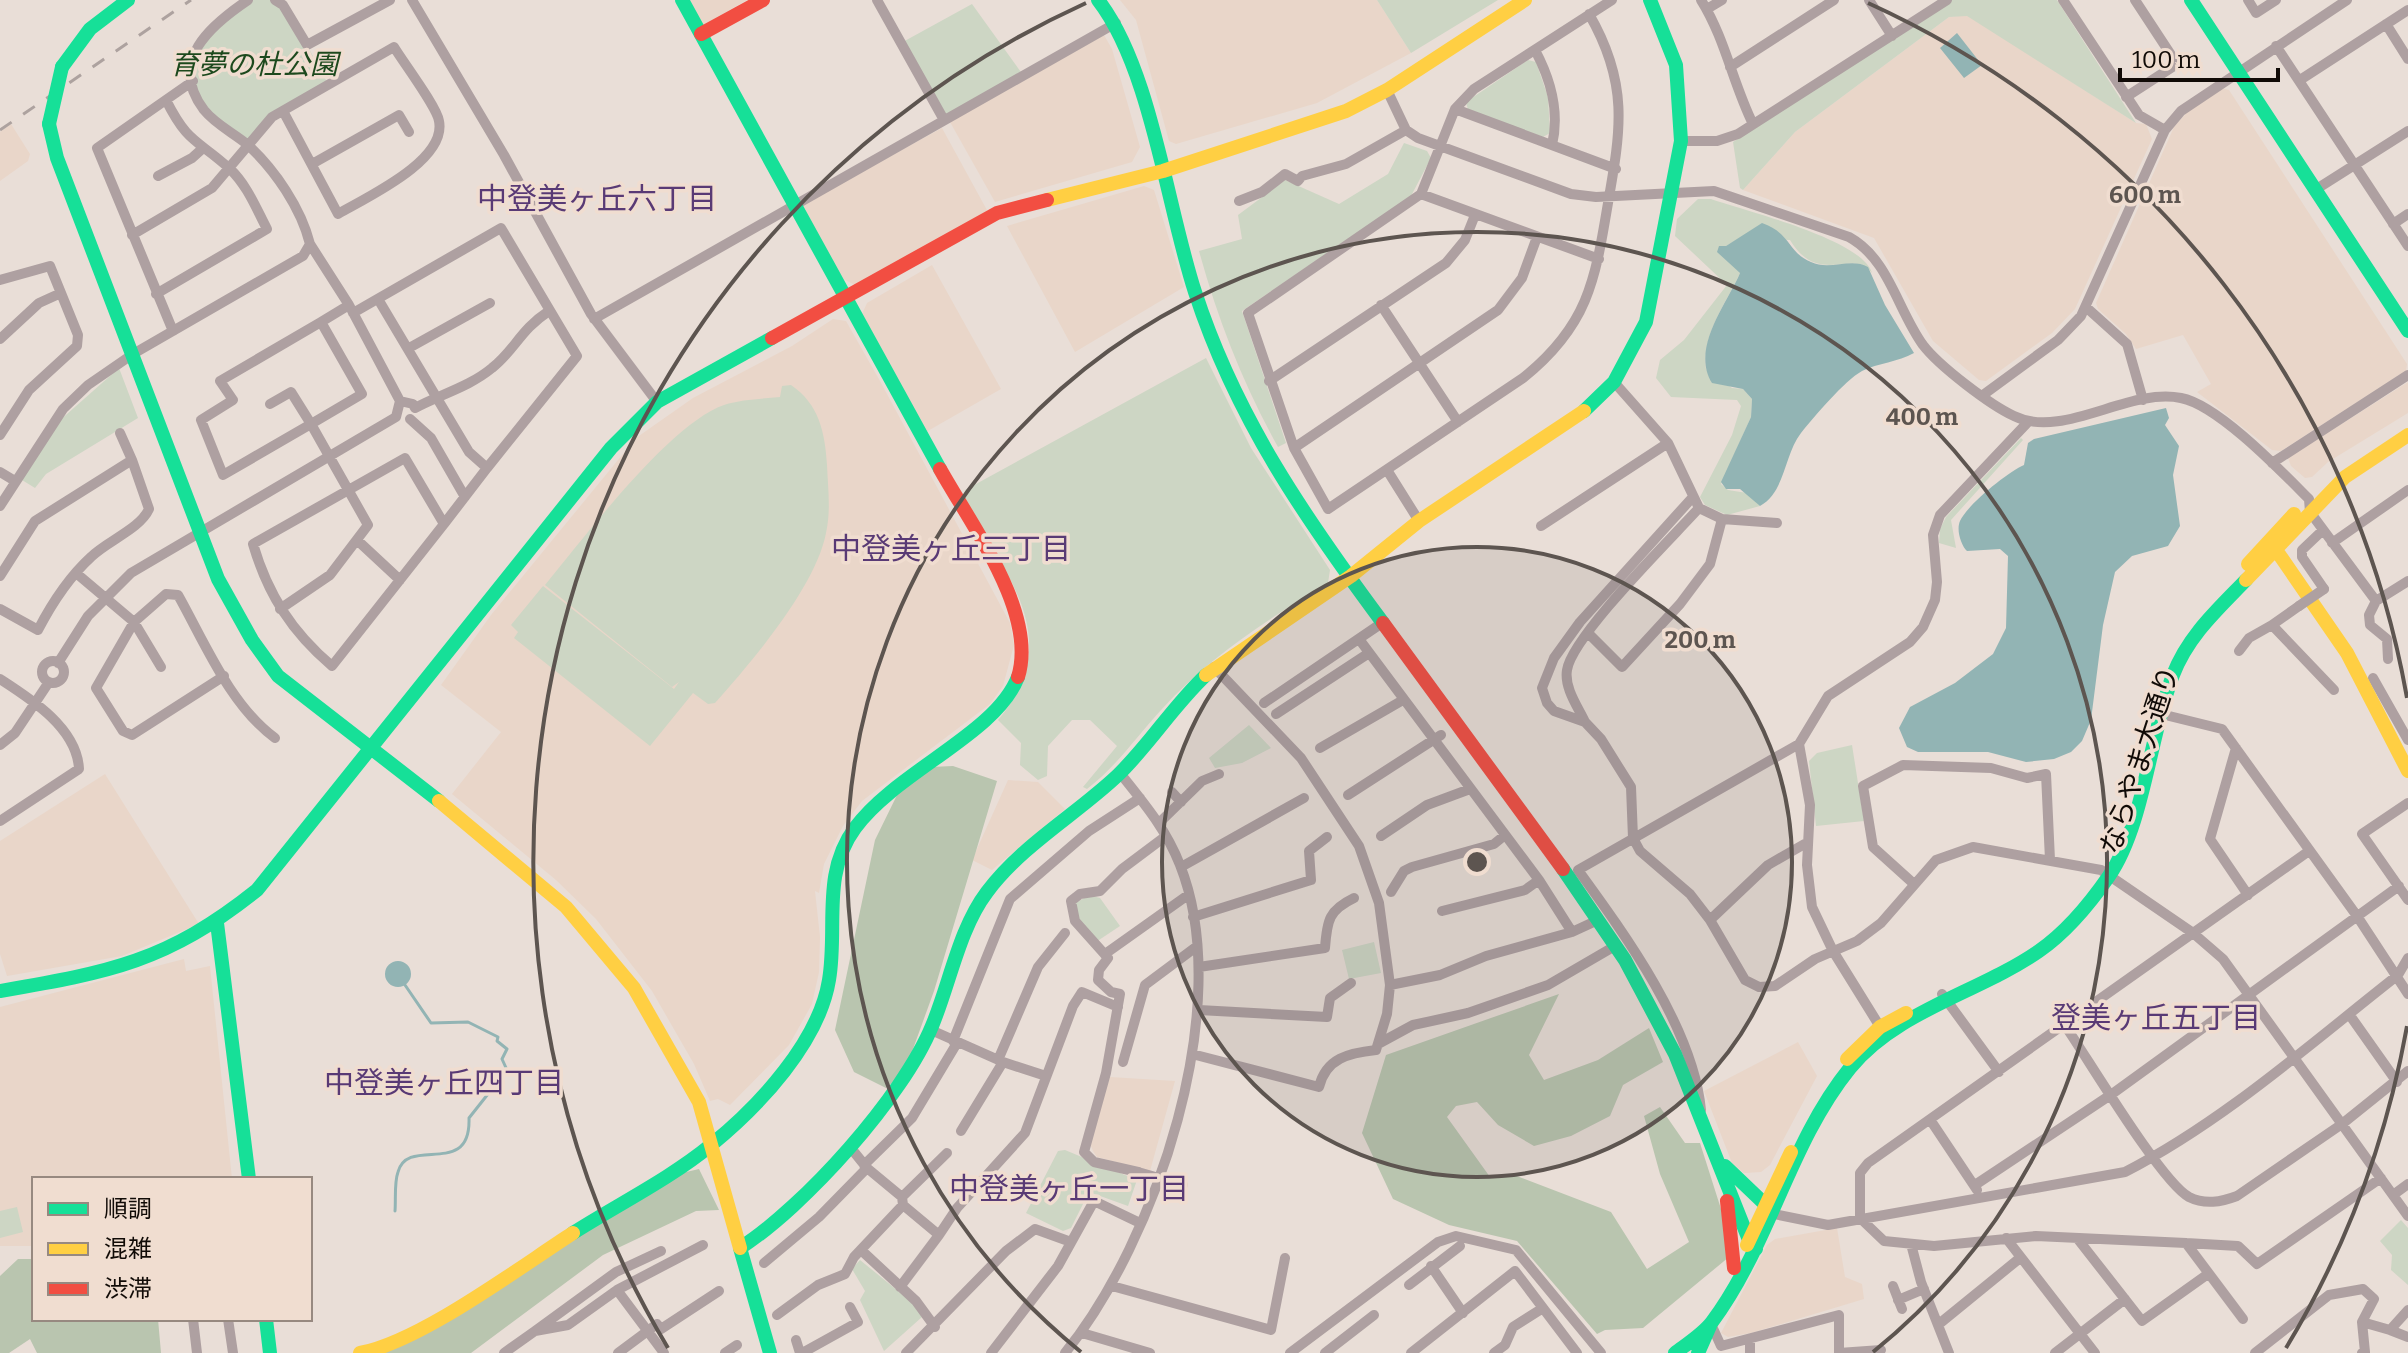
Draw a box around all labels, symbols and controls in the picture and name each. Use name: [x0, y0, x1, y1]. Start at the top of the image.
scale bar: [2120, 32, 2278, 82]
text: 100 m: [2132, 46, 2200, 74]
park label: 育夢の杜公園: [170, 48, 342, 81]
district label: 中登美ヶ丘六丁目: [477, 181, 717, 217]
text: 600 m: [2109, 181, 2181, 209]
text: 400 m: [1886, 403, 1958, 431]
district label: 中登美ヶ丘三丁目: [831, 531, 1071, 567]
text: 200 m: [1664, 626, 1736, 654]
street label: ならやま大通り: [2093, 662, 2185, 858]
centre of rings: [1463, 848, 1491, 876]
district label: 登美ヶ丘五丁目: [2051, 1000, 2261, 1036]
district label: 中登美ヶ丘四丁目: [324, 1065, 564, 1101]
district label: 中登美ヶ丘一丁目: [949, 1171, 1189, 1207]
legend: [32, 1177, 312, 1321]
text: 順調: [104, 1195, 152, 1223]
text: 混雑: [104, 1235, 152, 1263]
text: 渋滞: [104, 1275, 152, 1303]

